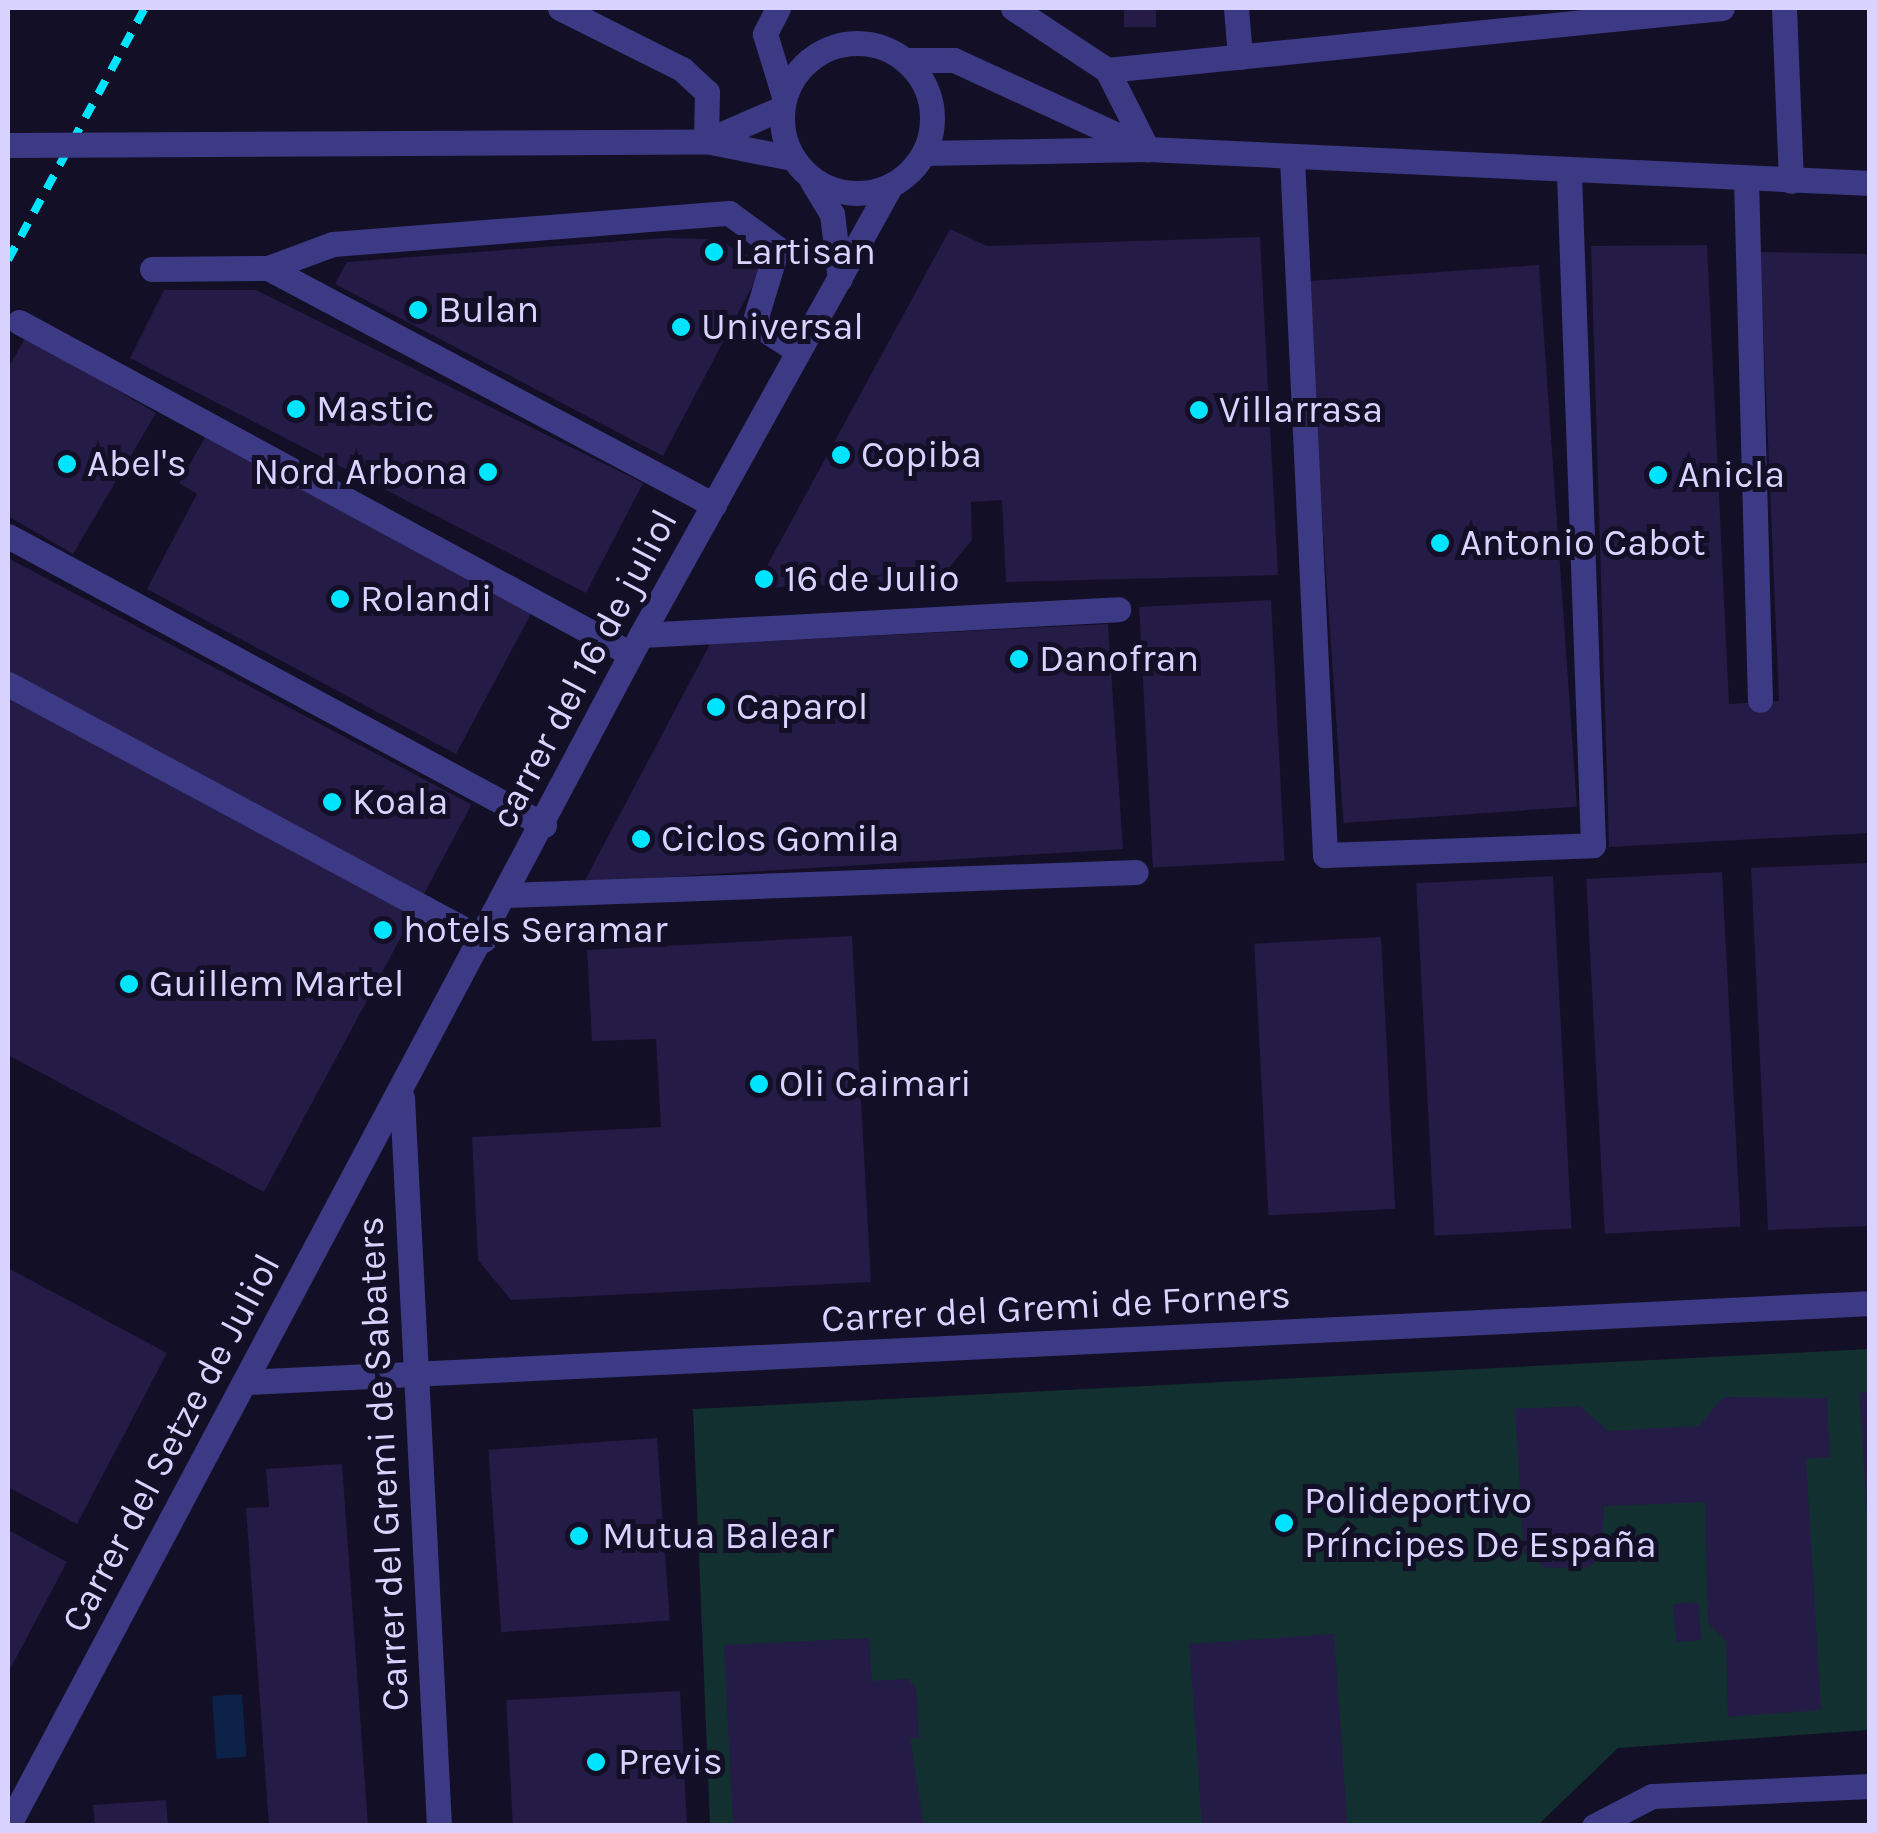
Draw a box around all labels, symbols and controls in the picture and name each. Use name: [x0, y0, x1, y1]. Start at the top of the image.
place label: Lartisan: [734, 229, 876, 275]
marker: Lartisan: [703, 241, 725, 263]
place label: Bulan: [438, 287, 539, 333]
marker: Bulan: [407, 299, 429, 321]
place label: Universal: [701, 304, 864, 350]
marker: Universal: [670, 316, 692, 338]
place label: Mastic: [316, 386, 434, 432]
place label: Villarrasa: [1219, 387, 1383, 433]
marker: Mastic: [285, 398, 307, 420]
marker: Villarrasa: [1188, 399, 1210, 421]
place label: Copiba: [861, 432, 982, 478]
place label: Abel's: [87, 441, 187, 487]
marker: Copiba: [830, 444, 852, 466]
place label: Nord Arbona: [253, 449, 468, 495]
place label: Anicla: [1678, 452, 1785, 498]
marker: Abel's: [56, 453, 78, 475]
marker: Nord Arbona: [477, 461, 499, 483]
marker: Anicla: [1647, 464, 1669, 486]
street label: carrer del 16 de juliol: [481, 502, 687, 836]
place label: Antonio Cabot: [1460, 520, 1706, 566]
marker: Antonio Cabot: [1429, 532, 1451, 554]
place label: 16 de Julio: [784, 556, 959, 602]
marker: 16 de Julio: [753, 568, 775, 590]
place label: Rolandi: [360, 576, 492, 622]
marker: Rolandi: [329, 588, 351, 610]
place label: Danofran: [1039, 636, 1199, 682]
marker: Danofran: [1008, 648, 1030, 670]
place label: Caparol: [736, 684, 868, 730]
marker: Caparol: [705, 696, 727, 718]
place label: Koala: [352, 779, 448, 825]
marker: Koala: [321, 791, 343, 813]
place label: Ciclos Gomila: [661, 816, 899, 862]
marker: Ciclos Gomila: [630, 828, 652, 850]
place label: hotels Seramar: [403, 907, 667, 953]
marker: hotels Seramar: [372, 919, 394, 941]
place label: Guillem Martel: [149, 961, 404, 1007]
marker: Guillem Martel: [118, 973, 140, 995]
place label: Oli Caimari: [779, 1061, 972, 1107]
marker: Oli Caimari: [748, 1073, 770, 1095]
street label: Carrer del Gremi de Sabaters: [347, 1216, 419, 1712]
street label: Carrer del Setze de Juliol: [52, 1246, 290, 1640]
street label: Carrer del Gremi de Forners: [820, 1272, 1292, 1342]
place label: Polideportivo Príncipes De España: [1304, 1478, 1657, 1568]
marker: Polideportivo Príncipes De España: [1273, 1512, 1295, 1534]
place label: Mutua Balear: [602, 1513, 834, 1559]
marker: Mutua Balear: [566, 1523, 592, 1549]
place label: Previs: [618, 1739, 723, 1785]
marker: Previs: [583, 1749, 609, 1775]

